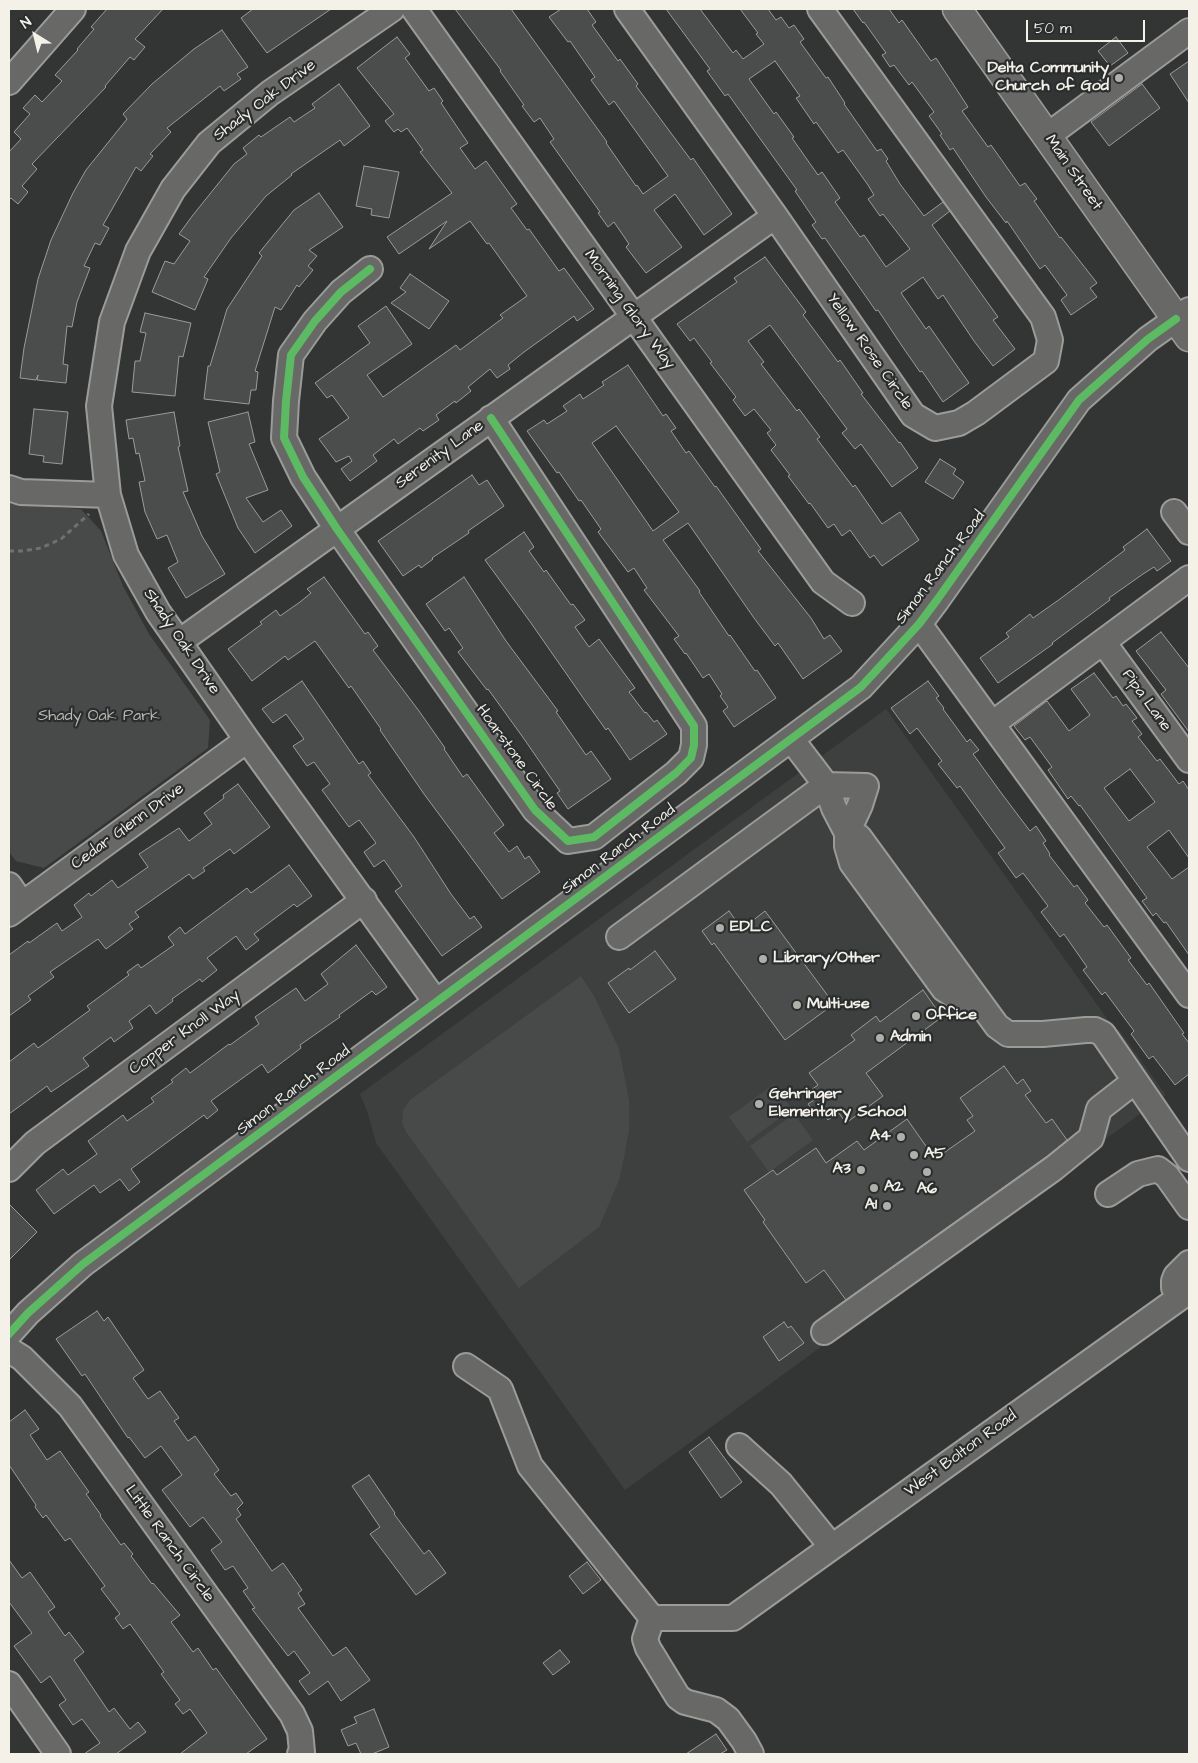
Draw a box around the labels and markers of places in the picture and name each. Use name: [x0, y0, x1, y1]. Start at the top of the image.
place label: Delta Community Church of God: [987, 59, 1109, 97]
marker: Delta Community Church of God: [1113, 72, 1125, 84]
place label: EDLC: [730, 918, 772, 938]
marker: EDLC: [714, 922, 726, 934]
place label: Library/Other: [773, 949, 880, 969]
marker: Library/Other: [757, 953, 769, 965]
place label: Multi-use: [807, 995, 870, 1015]
marker: Multi-use: [791, 999, 803, 1011]
place label: Office: [926, 1006, 977, 1026]
marker: Office: [910, 1010, 922, 1022]
place label: Admin: [890, 1028, 931, 1048]
marker: Admin: [874, 1032, 886, 1044]
place label: Gehringer Elementary School: [769, 1085, 906, 1123]
marker: Gehringer Elementary School: [753, 1098, 765, 1110]
place label: A4: [870, 1127, 891, 1147]
marker: A4: [895, 1131, 907, 1143]
place label: A5: [924, 1145, 946, 1165]
marker: A5: [908, 1149, 920, 1161]
place label: A3: [833, 1160, 851, 1180]
marker: A3: [855, 1164, 867, 1176]
marker: A6: [921, 1166, 933, 1178]
place label: A2: [884, 1178, 903, 1198]
place label: A6: [917, 1180, 937, 1200]
marker: A2: [868, 1182, 880, 1194]
place label: A1: [865, 1196, 877, 1216]
marker: A1: [881, 1200, 893, 1212]

